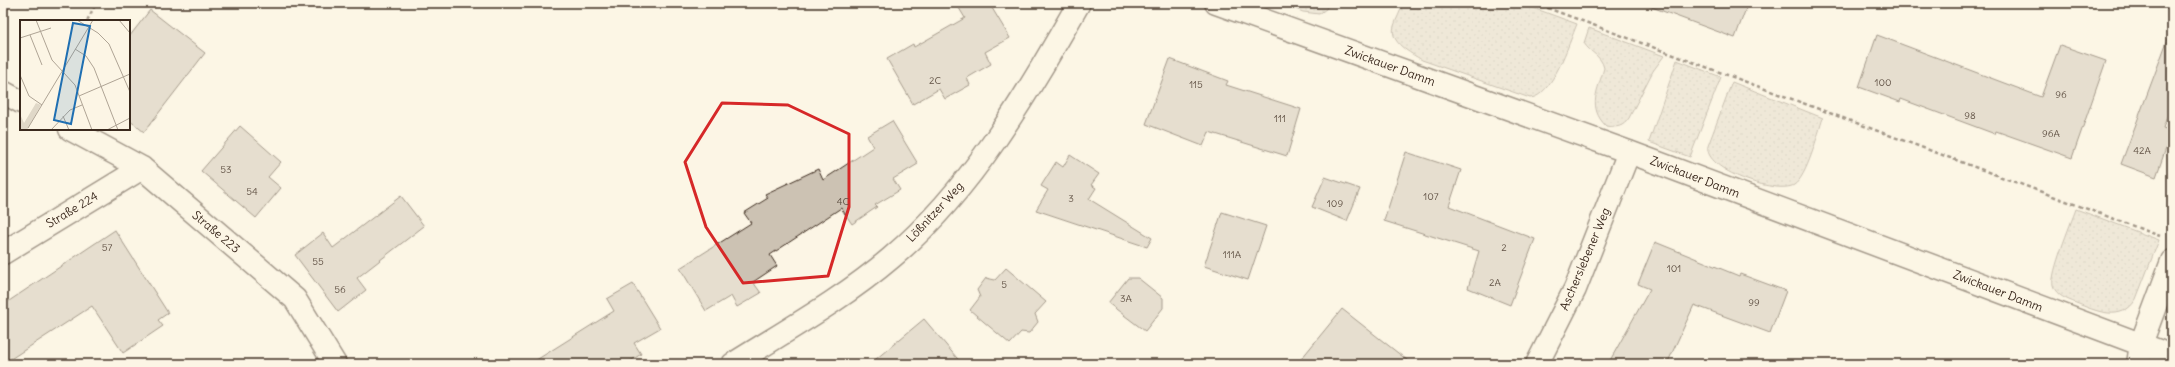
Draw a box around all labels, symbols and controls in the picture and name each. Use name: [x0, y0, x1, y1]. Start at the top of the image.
inset map: [20, 20, 130, 130]
street label: Zwickauer Damm: [1343, 42, 1438, 89]
house number: 2C: [929, 74, 941, 87]
house number: 100: [1874, 76, 1892, 89]
house number: 115: [1189, 78, 1203, 91]
house number: 96: [2055, 88, 2067, 101]
house number: 98: [1964, 109, 1976, 122]
house number: 111: [1274, 112, 1286, 125]
house number: 96A: [2042, 127, 2061, 140]
house number: 42A: [2133, 144, 2151, 157]
street label: Zwickauer Damm: [1648, 153, 1743, 201]
house number: 53: [220, 163, 232, 176]
street label: Lößnitzer Weg: [903, 179, 966, 245]
house number: 54: [246, 185, 258, 198]
street label: Straße 224: [43, 188, 100, 231]
house number: 107: [1423, 190, 1439, 203]
house number: 3: [1068, 192, 1074, 205]
house number: 4C: [837, 195, 850, 208]
house number: 109: [1327, 197, 1343, 210]
street label: Ascherslebener Weg: [1556, 205, 1613, 312]
street label: Straße 223: [189, 207, 243, 256]
house number: 57: [102, 241, 112, 254]
house number: 2: [1501, 241, 1507, 254]
house number: 111A: [1223, 248, 1242, 261]
house number: 55: [312, 255, 324, 268]
house number: 101: [1667, 262, 1681, 275]
street label: Zwickauer Damm: [1951, 267, 2046, 315]
house number: 2A: [1489, 276, 1502, 289]
house number: 5: [1001, 278, 1007, 291]
house number: 56: [334, 283, 346, 296]
house number: 3A: [1120, 292, 1133, 305]
house number: 99: [1748, 296, 1760, 309]

